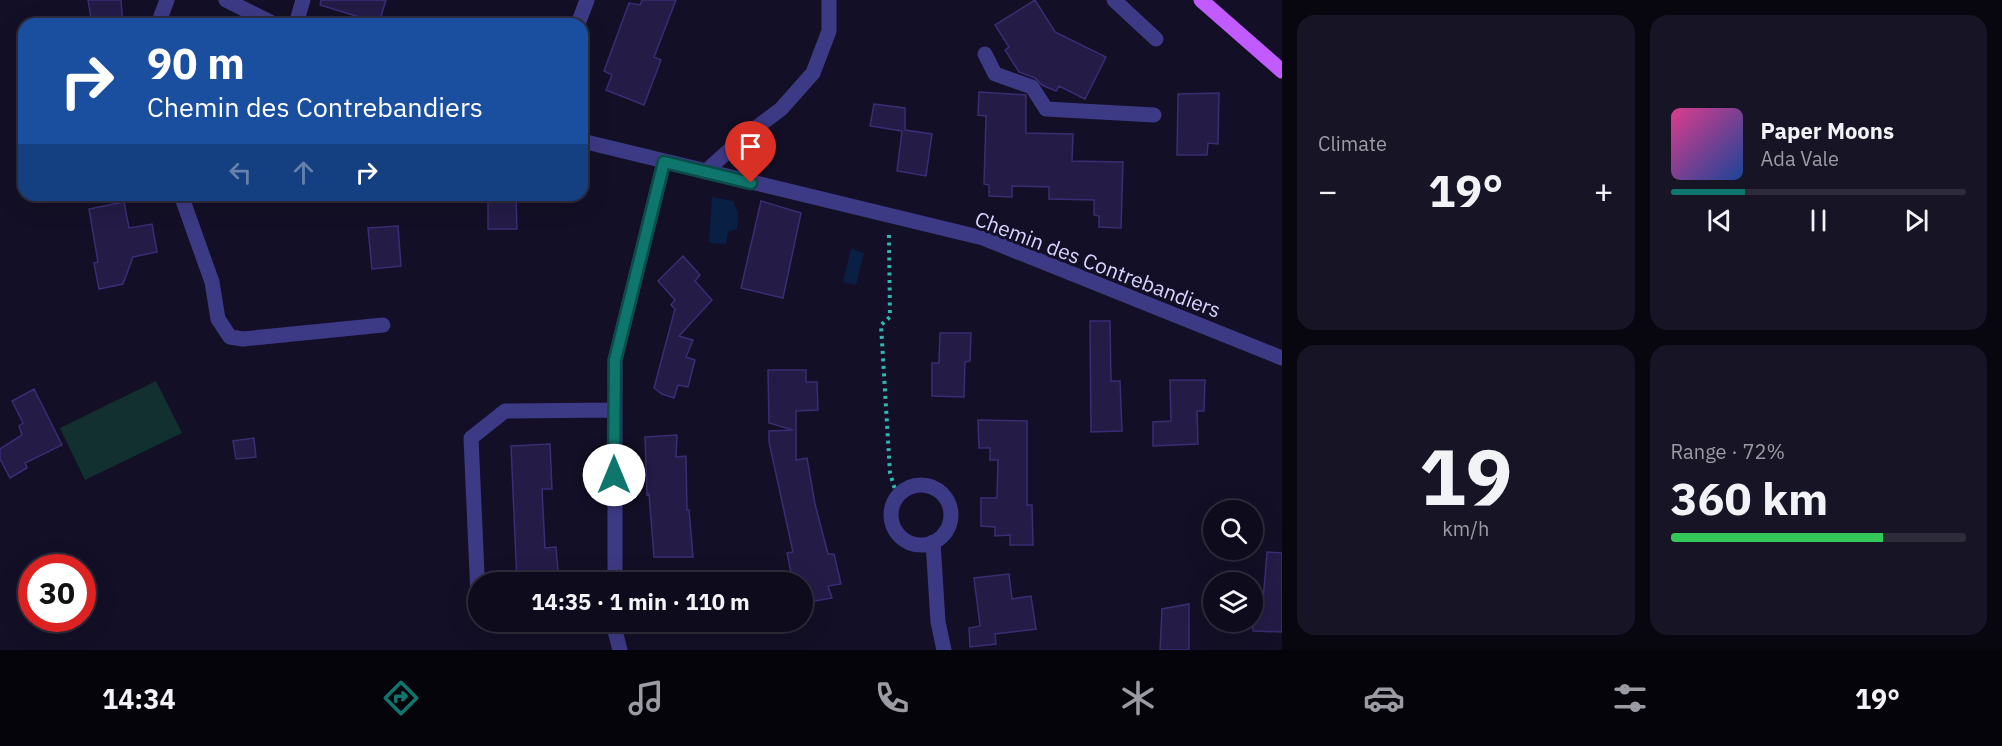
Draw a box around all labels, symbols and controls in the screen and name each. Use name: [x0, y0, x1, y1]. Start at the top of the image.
text: 90 m: [147, 36, 245, 91]
icon: right: [48, 42, 126, 120]
text: Chemin des Contrebandiers: [147, 89, 483, 124]
text: Paper Moons: [1761, 116, 1894, 145]
pin: [725, 121, 776, 183]
icon: arrive: [734, 130, 767, 163]
text: Climate: [1318, 130, 1387, 157]
text: Ada Vale: [1761, 145, 1839, 172]
icon: left: [224, 156, 257, 189]
icon: ahead: [287, 156, 320, 189]
icon: right: [350, 156, 383, 189]
text: 19°: [1428, 161, 1503, 219]
text: −: [1318, 169, 1338, 212]
text: +: [1594, 169, 1614, 212]
street label: Chemin des Contrebandiers: [971, 204, 1225, 324]
icon: previous: [1703, 204, 1736, 237]
icon: pause: [1802, 204, 1835, 237]
icon: next: [1900, 204, 1933, 237]
text: 19: [1419, 425, 1513, 526]
text: Range · 72%: [1671, 438, 1785, 465]
position arrow: [582, 443, 646, 507]
text: 360 km: [1671, 469, 1828, 527]
map controls: [1203, 500, 1263, 632]
button: search: [1203, 500, 1263, 560]
text: km/h: [1442, 515, 1489, 542]
speed limit sign: 30: [18, 554, 96, 632]
button: layers: [1203, 572, 1263, 632]
text: 14:35 · 1 min · 110 m: [531, 587, 750, 616]
icon: directions: [380, 677, 422, 719]
icon: music: [625, 677, 667, 719]
icon: phone: [871, 677, 913, 719]
icon: climate: [1117, 677, 1159, 719]
icon: car: [1363, 677, 1405, 719]
icon: filters: [1609, 677, 1651, 719]
text: 14:34: [102, 681, 176, 716]
text: 19°: [1855, 681, 1900, 716]

